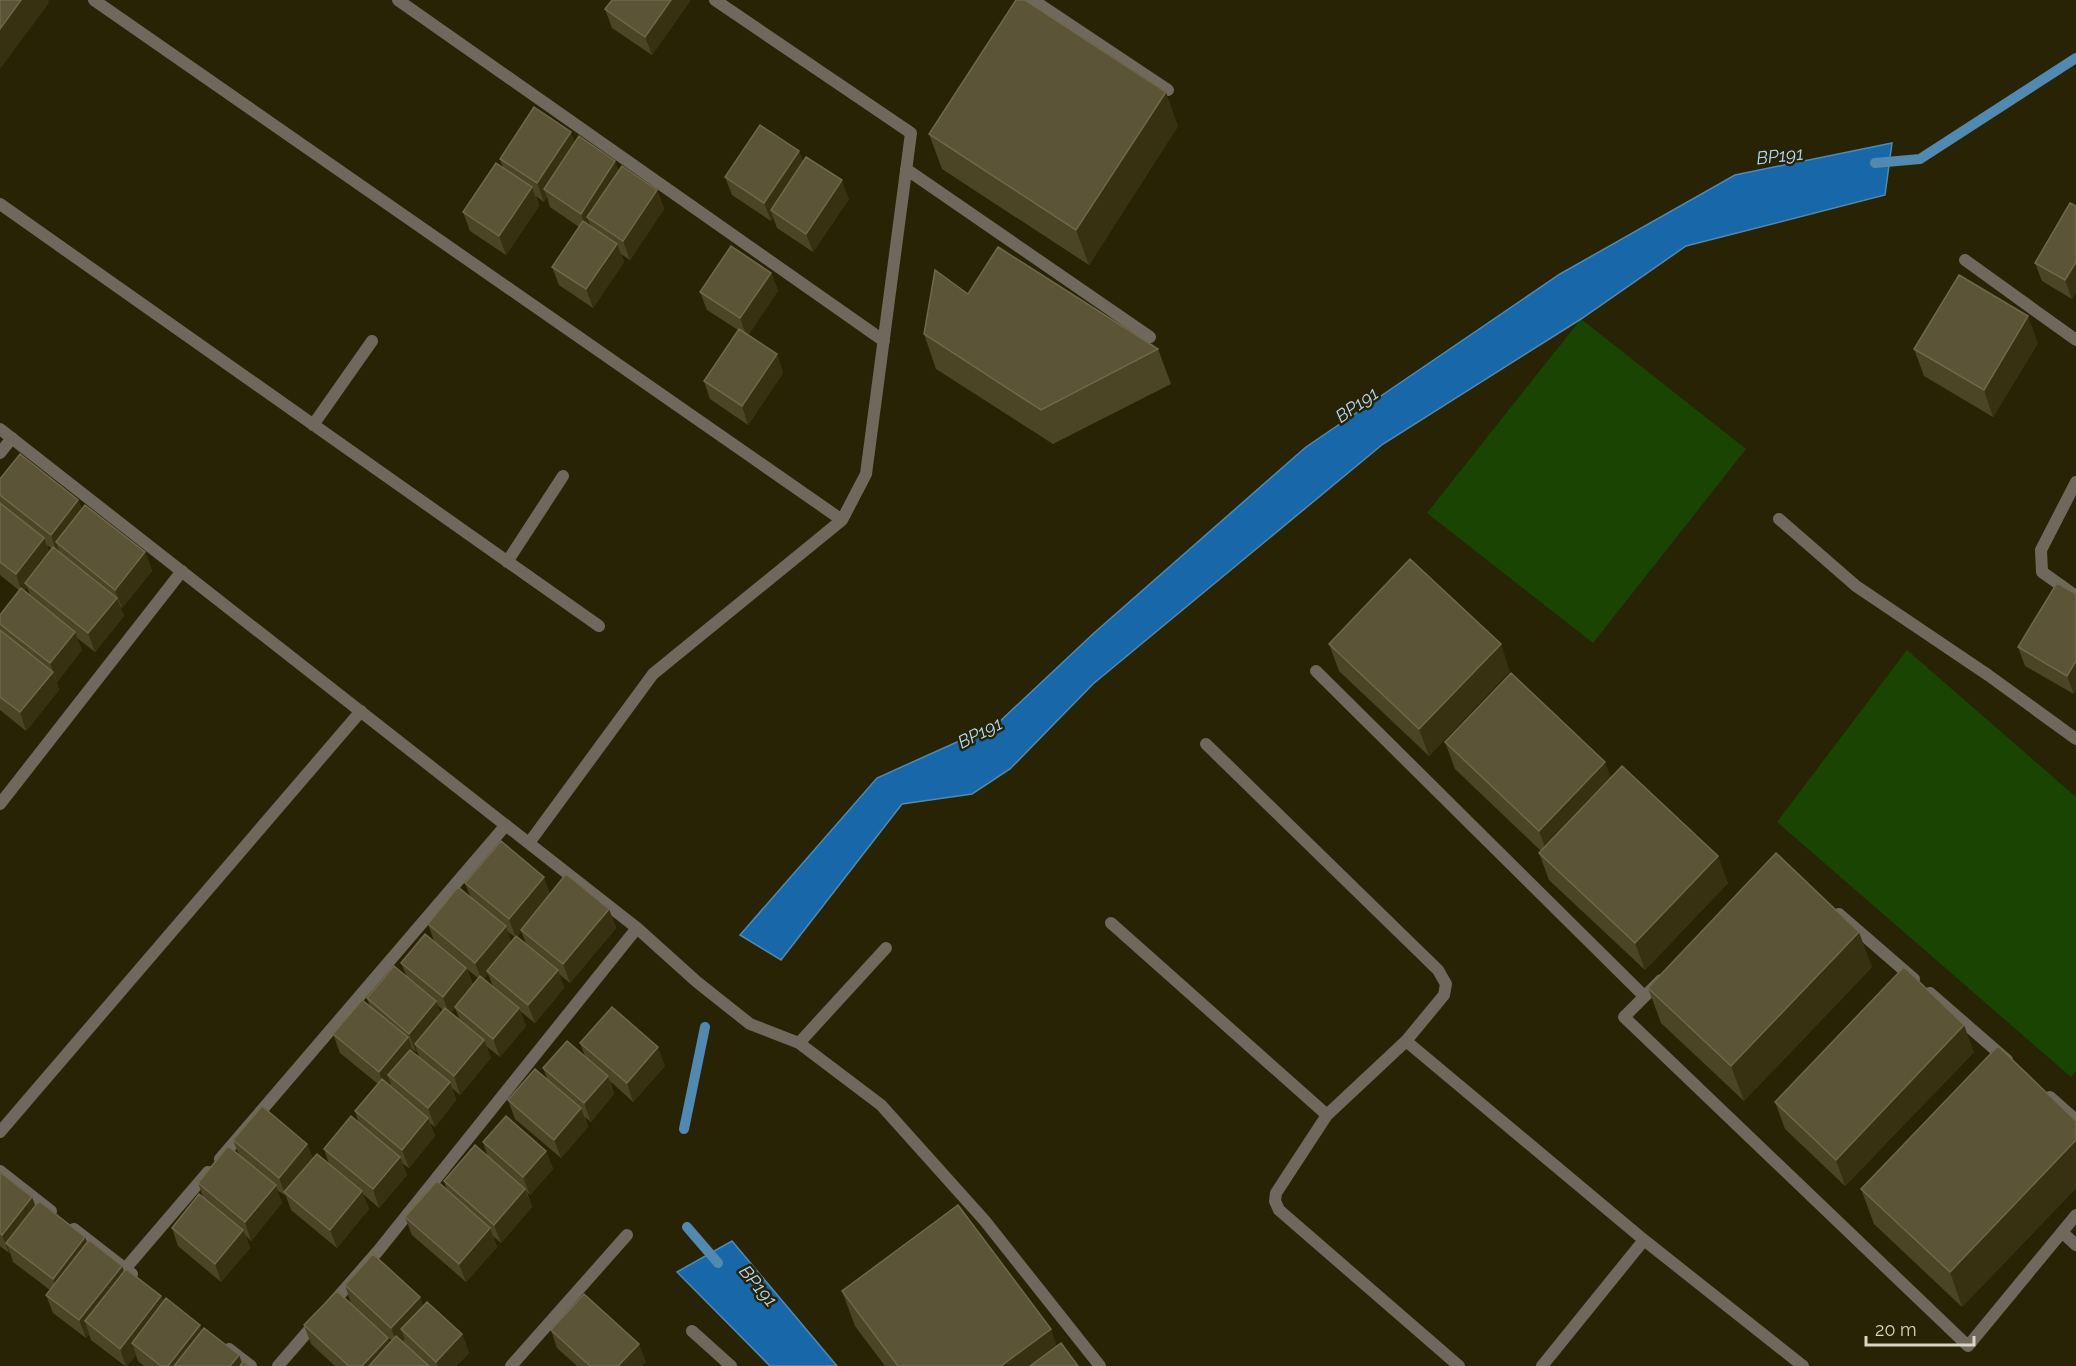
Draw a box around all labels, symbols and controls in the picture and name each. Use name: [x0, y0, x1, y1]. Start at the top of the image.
water label: BP191: [1755, 143, 1805, 168]
water label: BP191: [1331, 382, 1382, 427]
water label: BP191: [954, 712, 1006, 753]
water label: BP191: [735, 1261, 782, 1311]
scale bar: [1866, 1309, 1974, 1347]
text: 20 m: [1875, 1319, 1917, 1340]

